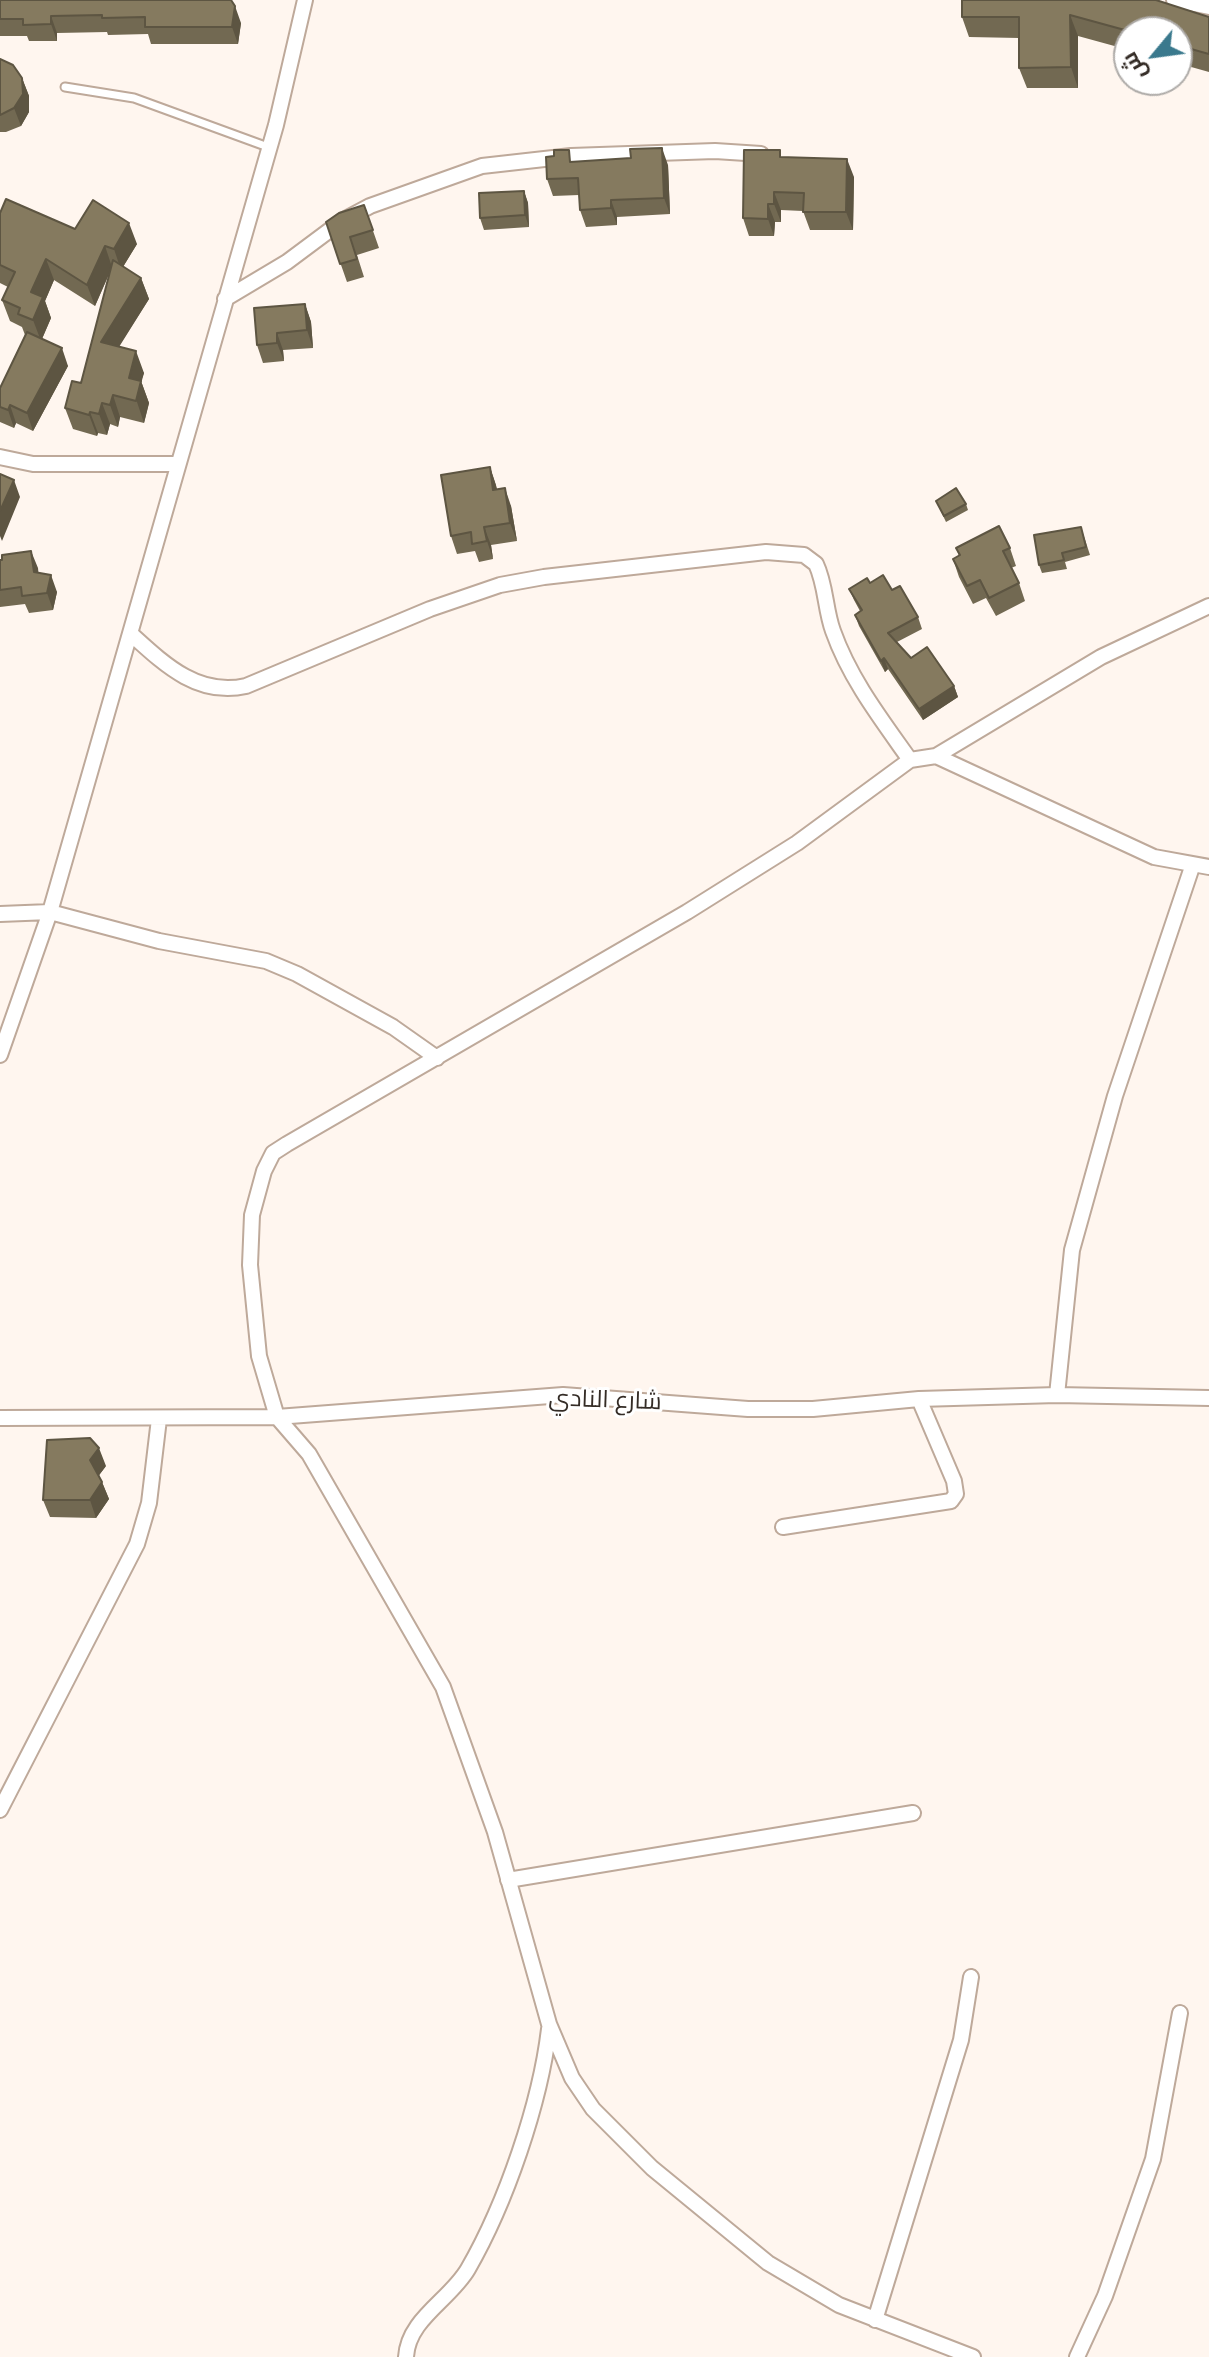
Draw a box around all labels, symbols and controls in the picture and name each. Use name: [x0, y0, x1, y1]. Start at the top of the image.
north arrow: [1113, 16, 1193, 96]
text: ش: [1115, 48, 1153, 86]
street label: شارع النادي: [548, 1384, 662, 1416]

